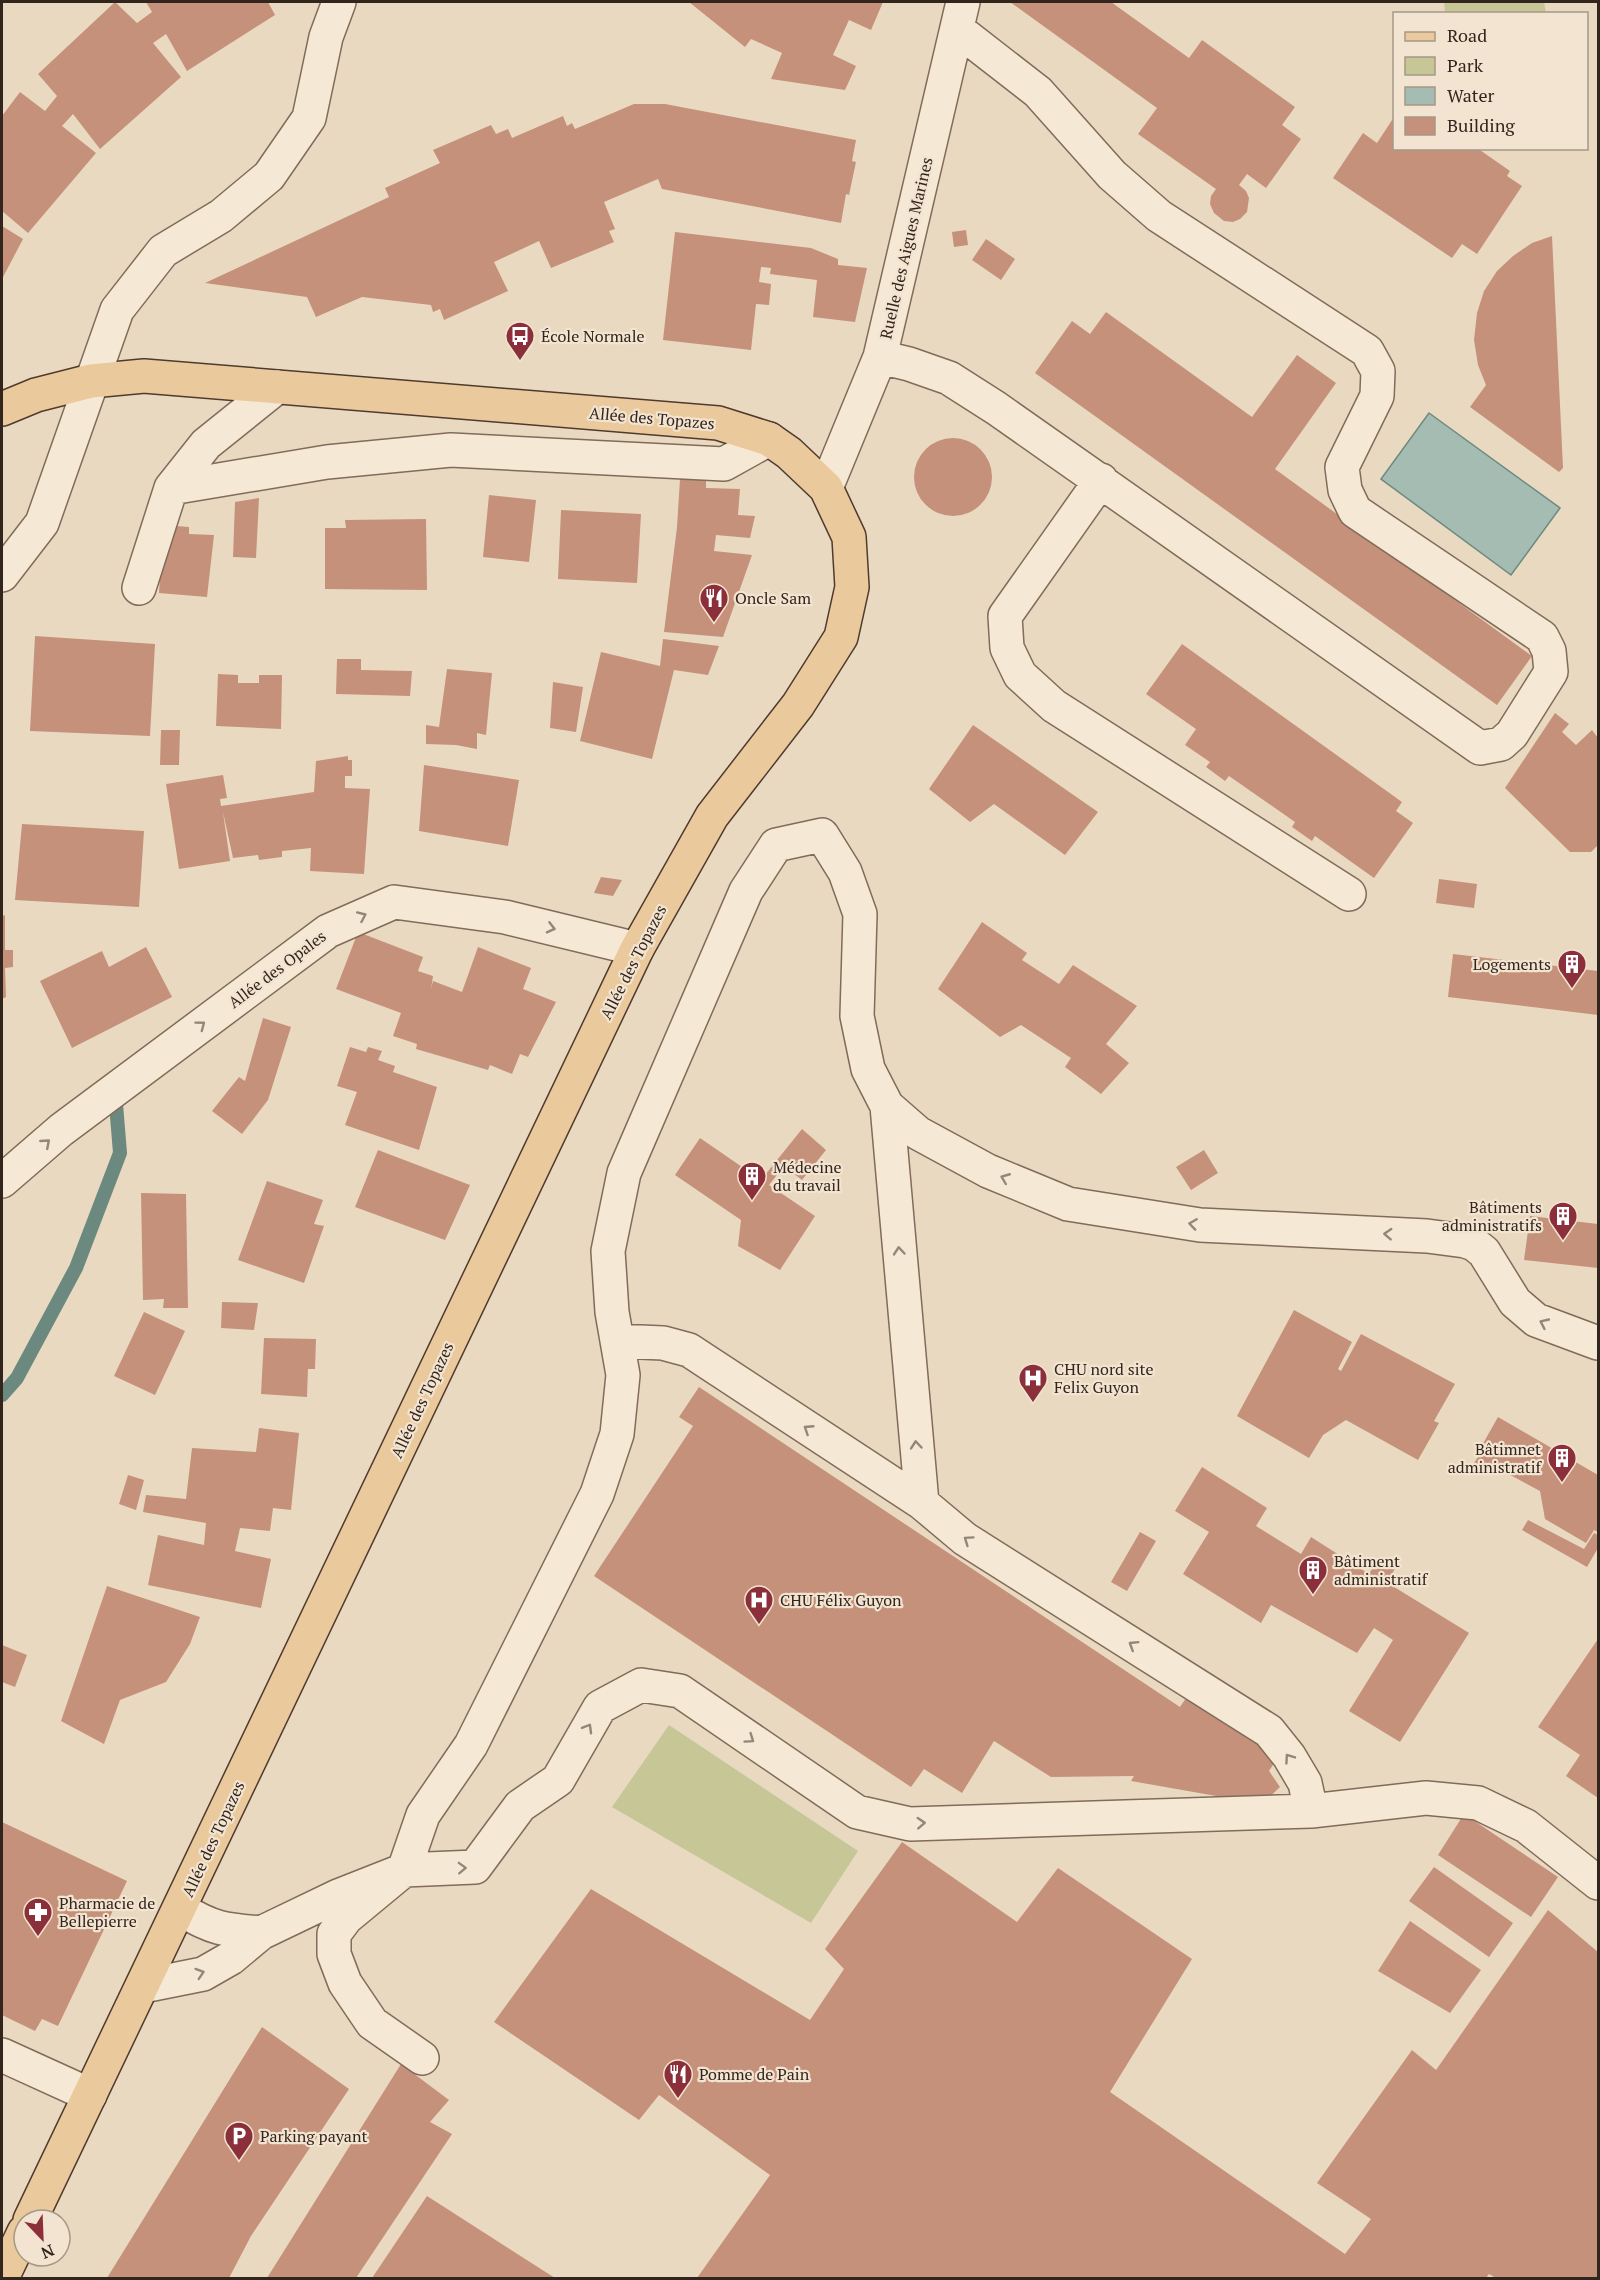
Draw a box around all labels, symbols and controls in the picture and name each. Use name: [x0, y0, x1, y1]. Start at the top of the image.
legend: [1393, 12, 1588, 150]
text: Road: [1447, 23, 1487, 47]
text: Park: [1447, 53, 1484, 77]
text: Water: [1447, 83, 1494, 107]
text: Building: [1447, 113, 1515, 137]
street label: Ruelle des Aigues Marines: [874, 155, 938, 341]
bus stop icon: École Normale: [504, 320, 536, 362]
place label: École Normale: [541, 325, 645, 347]
street label: Allée des Topazes: [588, 402, 716, 434]
restaurant icon: Oncle Sam: [698, 582, 730, 624]
place label: Oncle Sam: [735, 587, 811, 609]
street label: Allée des Topazes: [595, 901, 671, 1023]
one-way arrow: [355, 911, 366, 923]
one-way arrow: [546, 921, 556, 934]
street label: Allée des Opales: [224, 925, 330, 1013]
building icon: Logements: [1556, 948, 1588, 990]
place label: Logements: [1473, 953, 1551, 975]
one-way arrow: [195, 1022, 206, 1033]
one-way arrow: [39, 1139, 50, 1150]
place label: Médecine du travail: [773, 1156, 842, 1196]
building icon: Médecine du travail: [736, 1160, 768, 1202]
one-way arrow: [1000, 1173, 1011, 1185]
place label: Bâtiments administratifs: [1442, 1196, 1542, 1236]
building icon: Bâtiments administratifs: [1547, 1200, 1579, 1242]
one-way arrow: [1188, 1218, 1197, 1230]
one-way arrow: [1383, 1227, 1392, 1240]
one-way arrow: [893, 1246, 906, 1255]
one-way arrow: [1539, 1318, 1550, 1330]
street label: Allée des Topazes: [385, 1338, 459, 1462]
place label: CHU nord site Felix Guyon: [1054, 1358, 1154, 1398]
hospital icon: CHU nord site Felix Guyon: [1017, 1362, 1049, 1404]
one-way arrow: [804, 1425, 815, 1436]
place label: Bâtimnet administratif: [1448, 1438, 1543, 1478]
one-way arrow: [910, 1440, 923, 1449]
building icon: Bâtimnet administratif: [1546, 1442, 1578, 1484]
one-way arrow: [964, 1536, 975, 1547]
place label: Bâtiment administratif: [1334, 1550, 1429, 1590]
building icon: Bâtiment administratif: [1297, 1554, 1329, 1596]
hospital icon: CHU Félix Guyon: [743, 1584, 775, 1626]
place label: CHU Félix Guyon: [780, 1589, 902, 1611]
one-way arrow: [1129, 1640, 1139, 1652]
one-way arrow: [581, 1724, 592, 1734]
one-way arrow: [744, 1732, 755, 1743]
one-way arrow: [1285, 1754, 1296, 1765]
street label: Allée des Topazes: [176, 1777, 250, 1901]
one-way arrow: [917, 1817, 926, 1830]
one-way arrow: [458, 1861, 467, 1874]
place label: Pharmacie de Bellepierre: [59, 1892, 155, 1932]
pharmacy icon: Pharmacie de Bellepierre: [22, 1896, 54, 1938]
one-way arrow: [194, 1968, 205, 1980]
restaurant icon: Pomme de Pain: [662, 2058, 694, 2100]
place label: Pomme de Pain: [699, 2063, 810, 2085]
parking icon: Parking payant: [223, 2120, 255, 2162]
place label: Parking payant: [260, 2125, 367, 2147]
north arrow: [12, 2208, 72, 2268]
text: N: [38, 2239, 58, 2264]

